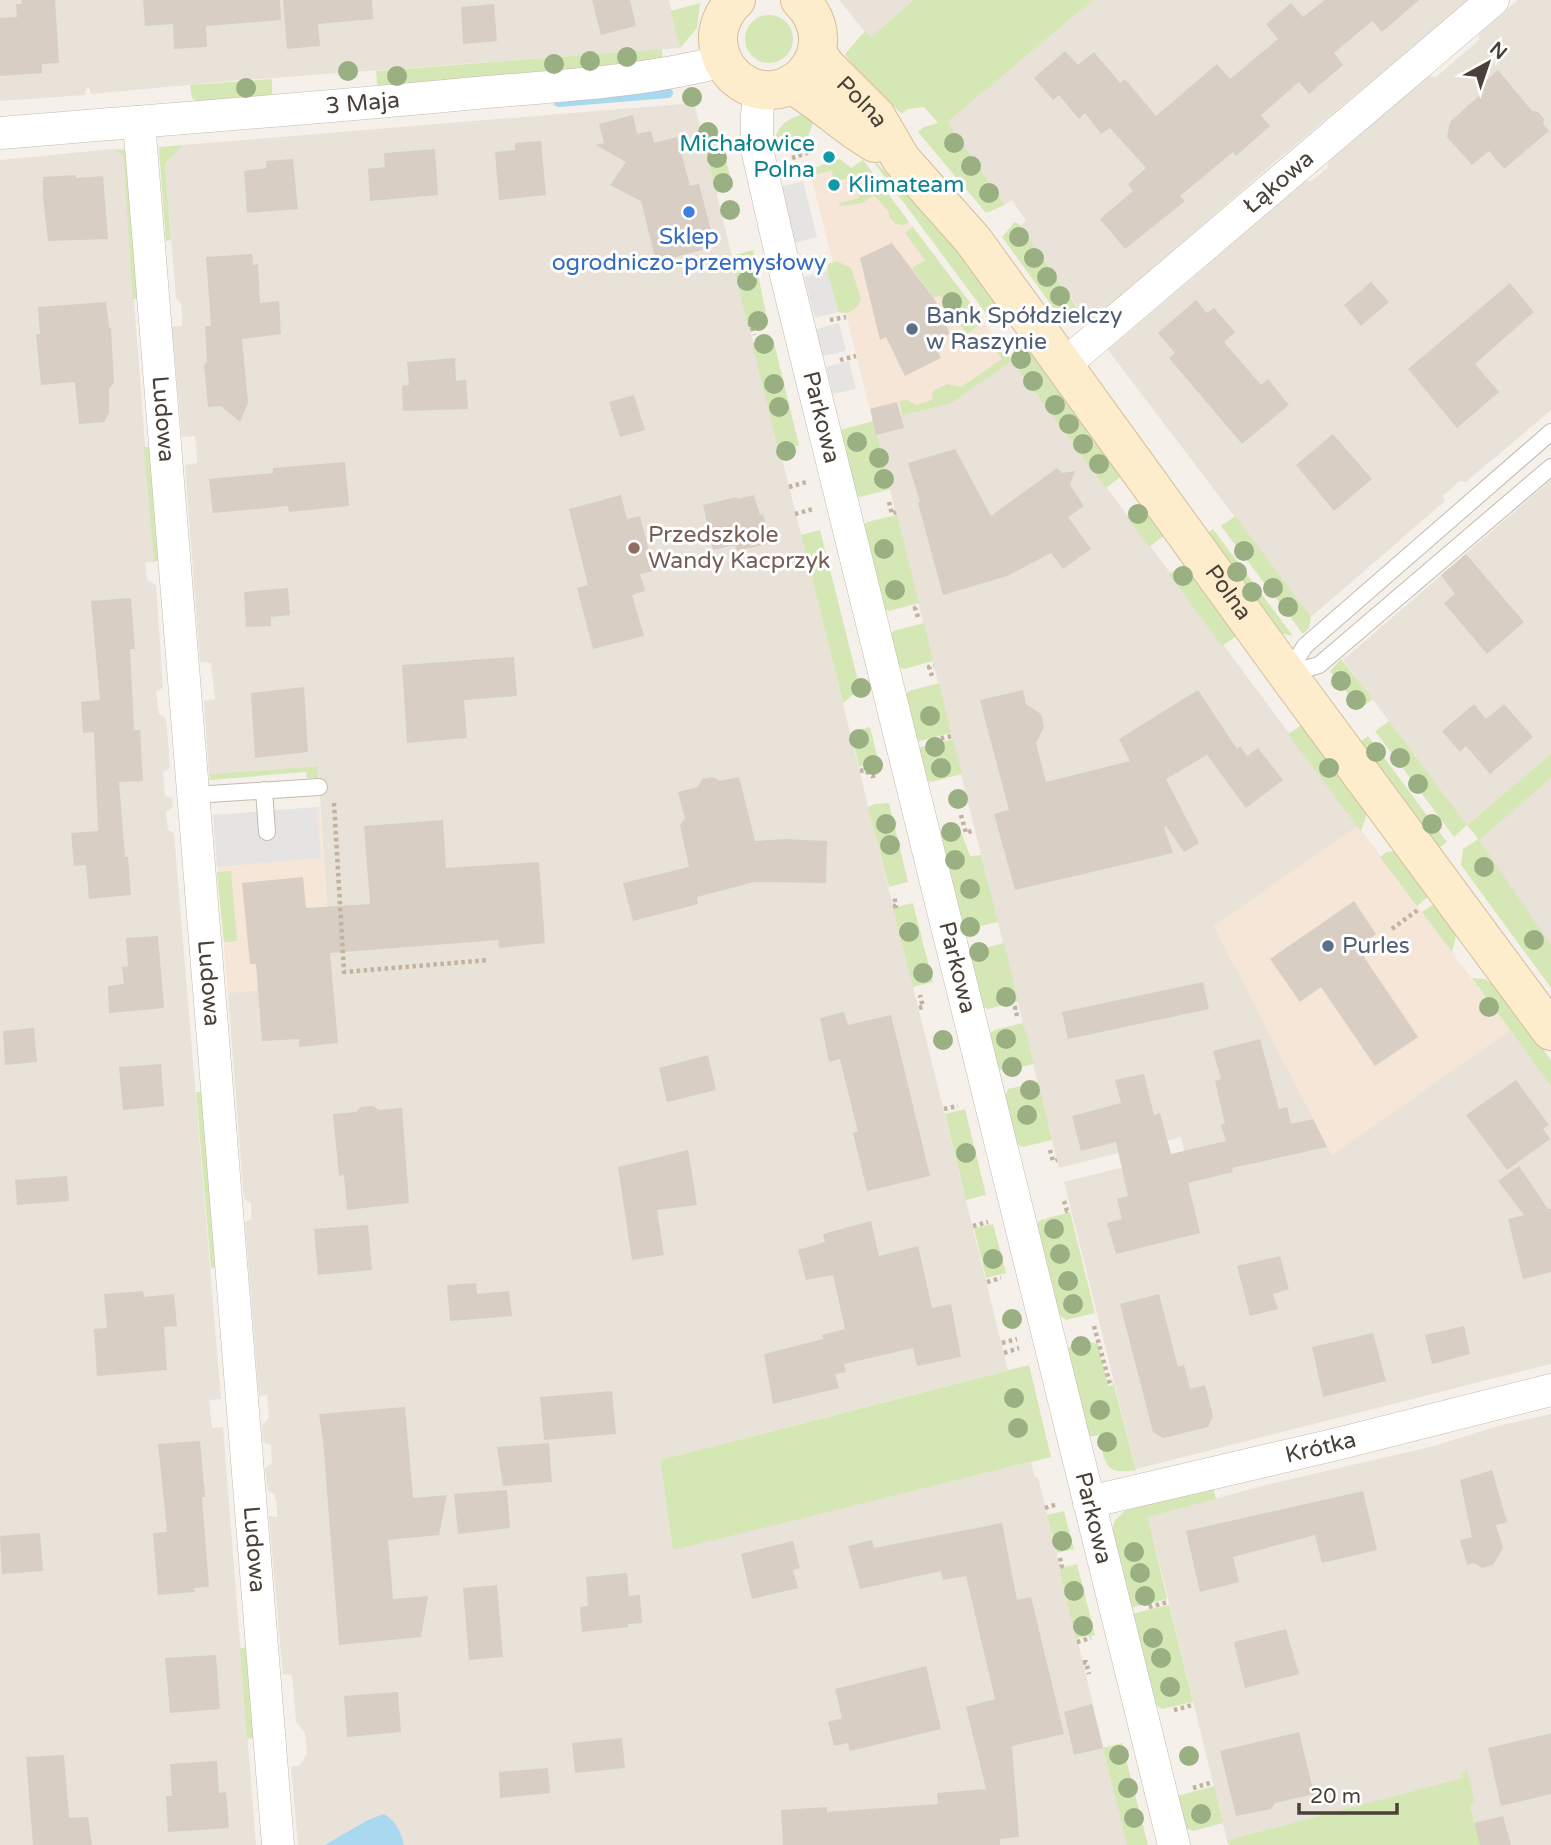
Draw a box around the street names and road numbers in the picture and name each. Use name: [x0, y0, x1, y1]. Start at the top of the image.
street label: Polna: [830, 70, 894, 133]
street label: 3 Maja: [325, 86, 401, 121]
street label: Łąkowa: [1238, 145, 1320, 220]
street label: Parkowa: [796, 368, 846, 466]
street label: Ludowa: [146, 375, 180, 463]
street label: Polna: [1199, 559, 1258, 626]
street label: Parkowa: [932, 919, 982, 1017]
street label: Ludowa: [191, 939, 226, 1028]
street label: Krótka: [1283, 1426, 1359, 1470]
street label: Parkowa: [1068, 1469, 1118, 1567]
street label: Ludowa: [237, 1505, 272, 1594]

